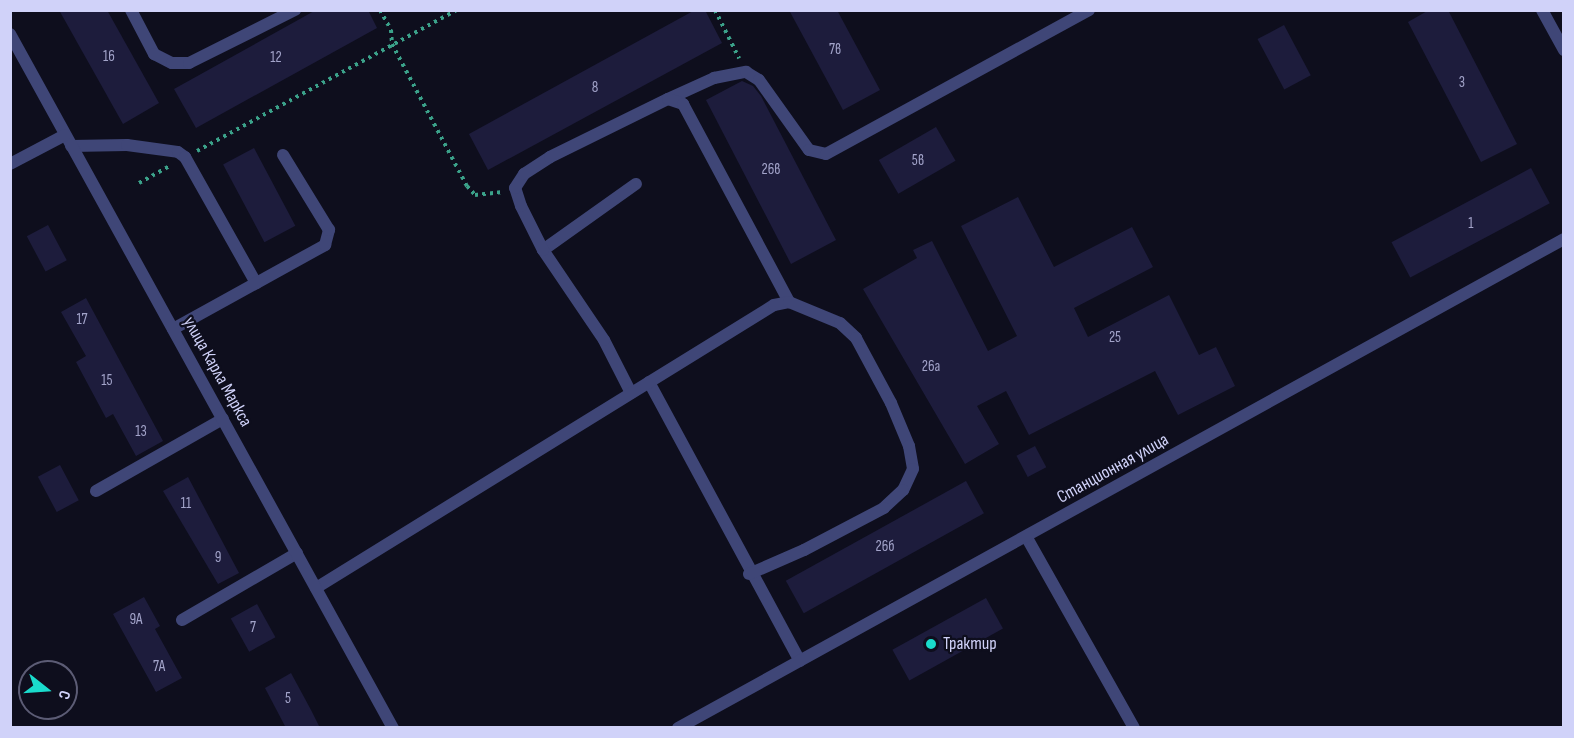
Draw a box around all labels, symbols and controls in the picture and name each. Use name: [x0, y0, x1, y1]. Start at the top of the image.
house number: 7в: [829, 41, 841, 59]
house number: 16: [103, 48, 115, 66]
house number: 12: [270, 49, 282, 67]
house number: 3: [1459, 74, 1465, 92]
house number: 8: [592, 79, 598, 97]
house number: 5в: [912, 152, 924, 170]
house number: 26в: [762, 161, 780, 179]
house number: 1: [1468, 215, 1474, 233]
house number: 17: [76, 311, 88, 329]
street label: улица Карла Маркса: [178, 313, 256, 431]
house number: 25: [1109, 329, 1121, 347]
house number: 26а: [922, 358, 940, 376]
house number: 15: [101, 372, 113, 390]
house number: 13: [135, 423, 147, 441]
street label: Станционная улица: [1053, 429, 1173, 509]
house number: 11: [181, 495, 191, 513]
house number: 26б: [876, 538, 894, 556]
house number: 9: [215, 549, 221, 567]
house number: 9А: [129, 611, 143, 629]
house number: 7: [250, 619, 256, 637]
place label: Трактир: [943, 633, 997, 655]
marker: Трактир: [924, 637, 938, 651]
house number: 7А: [153, 658, 165, 676]
north arrow: [18, 660, 78, 720]
text: С: [53, 688, 74, 702]
house number: 5: [285, 690, 291, 708]

